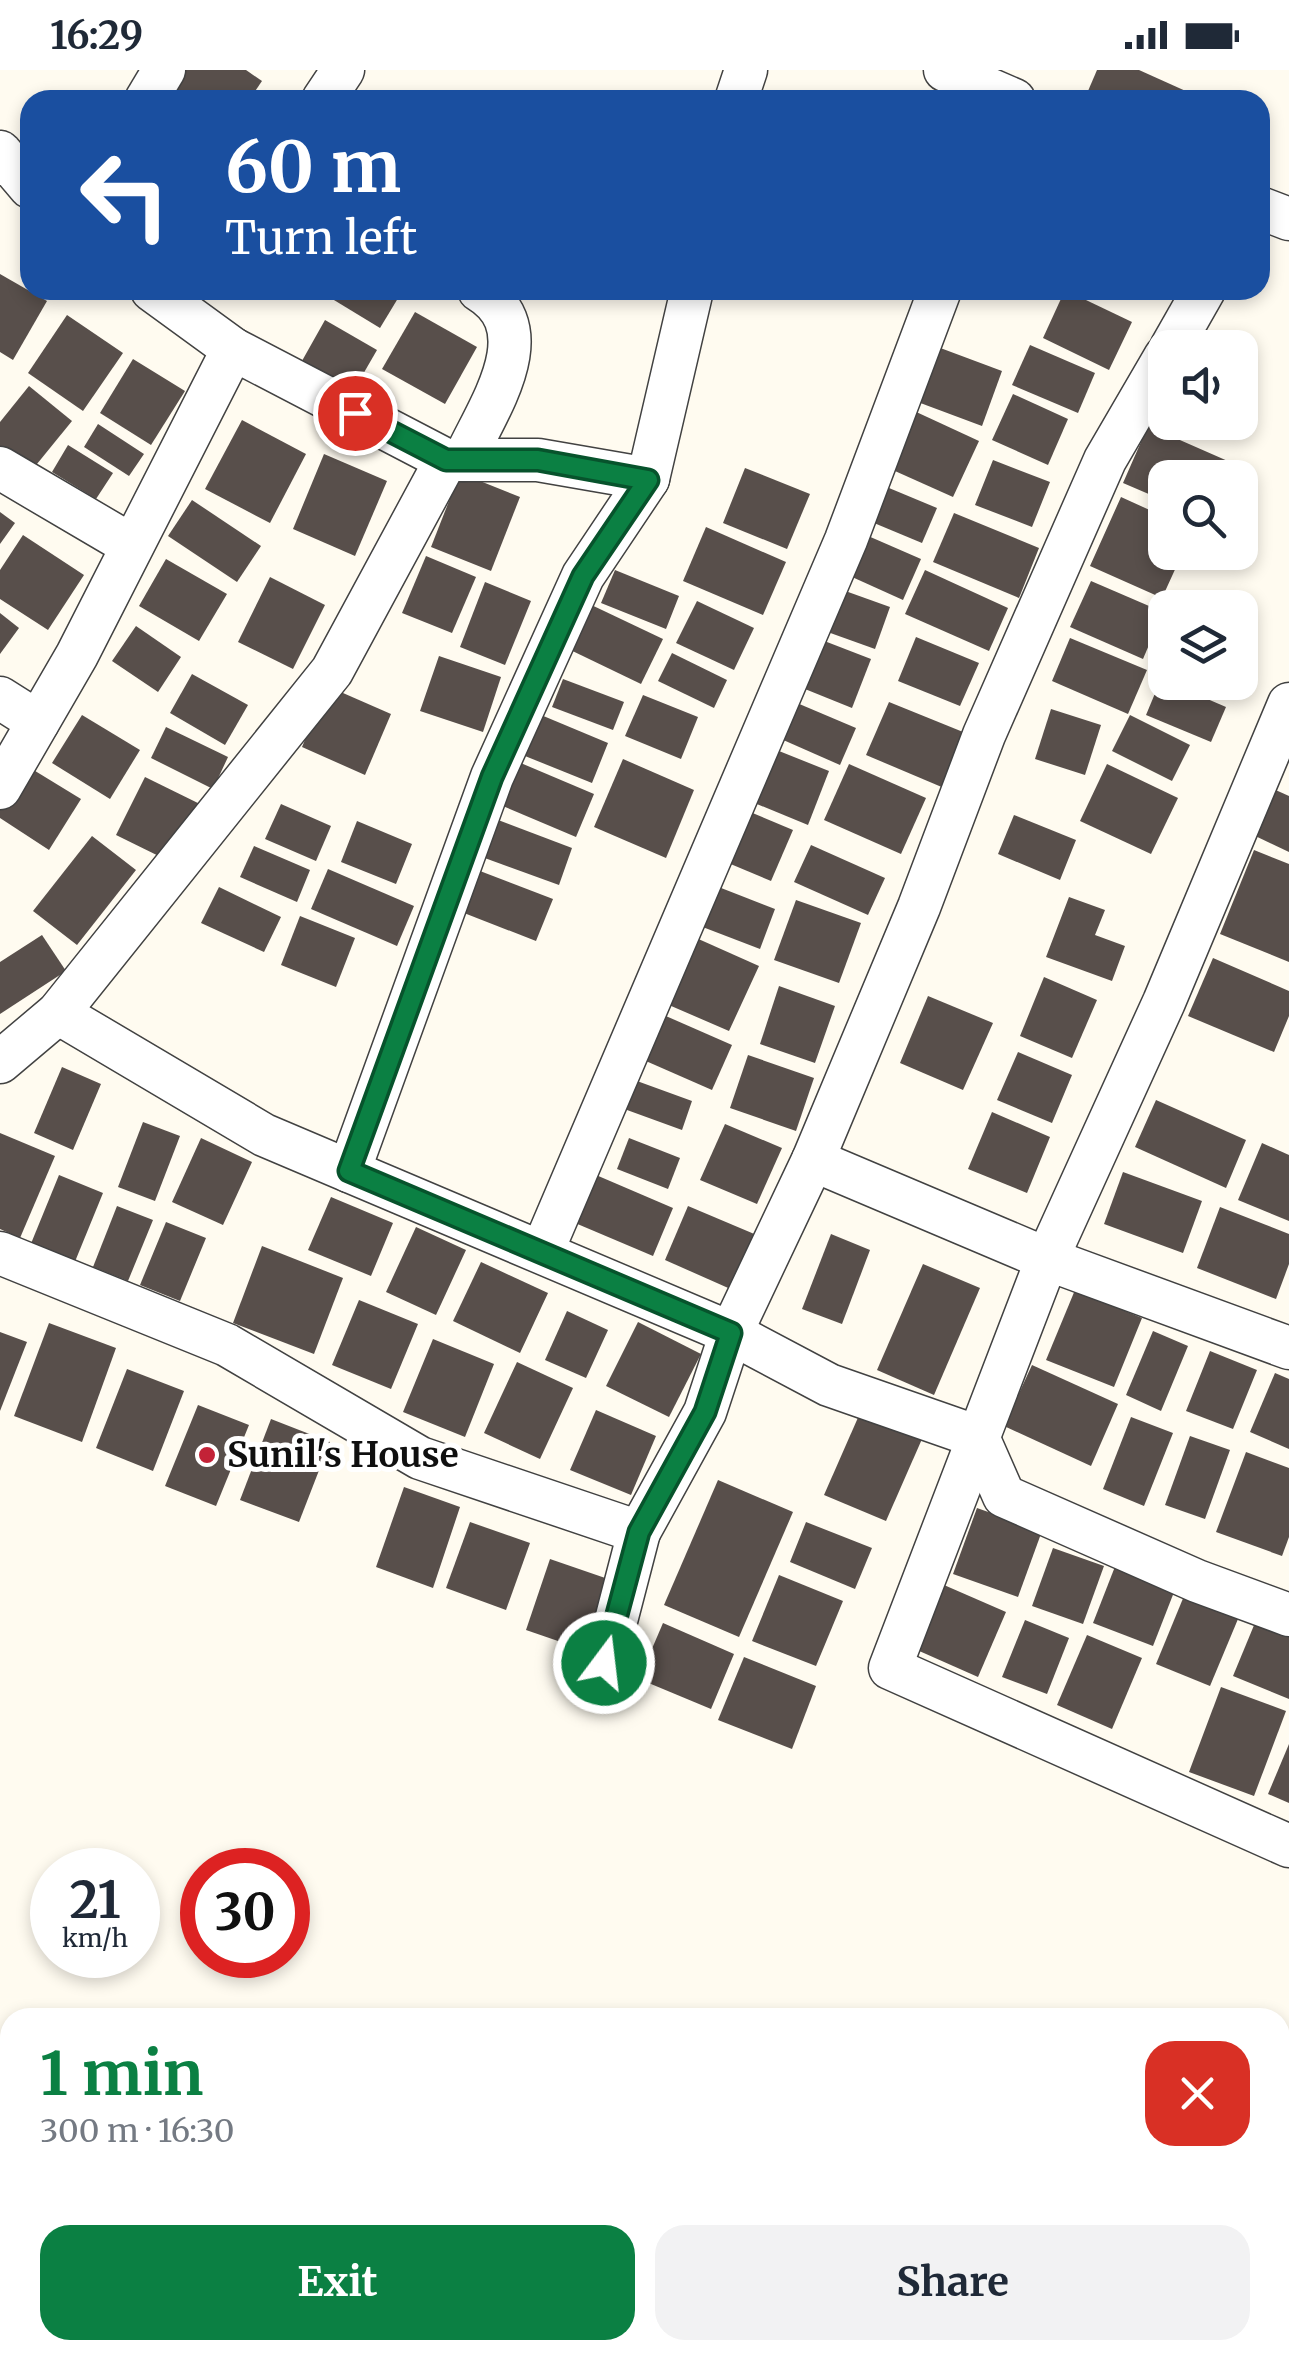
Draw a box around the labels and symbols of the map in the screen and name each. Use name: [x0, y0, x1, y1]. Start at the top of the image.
pin: [313, 371, 398, 456]
place label: Sunil's House: [227, 1433, 459, 1477]
marker: Sunil's House: [196, 1444, 218, 1466]
position arrow: [552, 1611, 656, 1715]
speed limit sign: 30: [180, 1848, 310, 1978]

